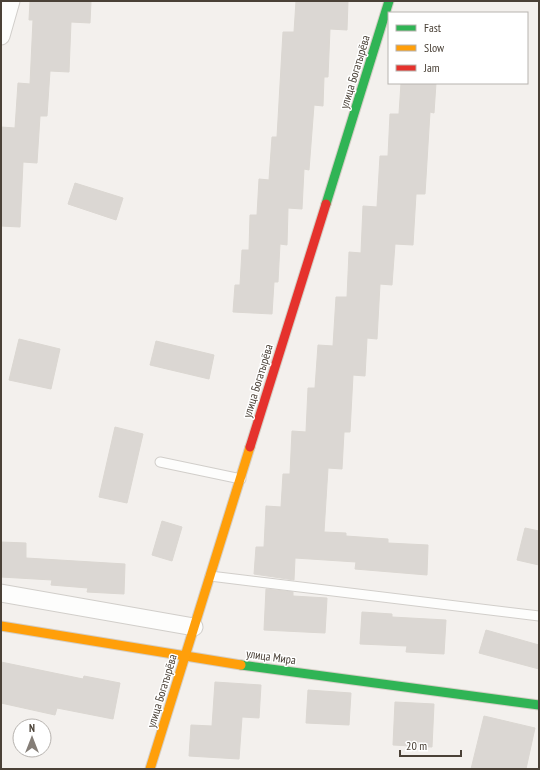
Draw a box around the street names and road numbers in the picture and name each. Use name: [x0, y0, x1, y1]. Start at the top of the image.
street label: улица Богатырёва: [336, 33, 373, 110]
street label: улица Богатырёва: [239, 342, 276, 419]
street label: улица Мира: [245, 646, 297, 667]
street label: улица Богатырёва: [143, 652, 180, 729]

